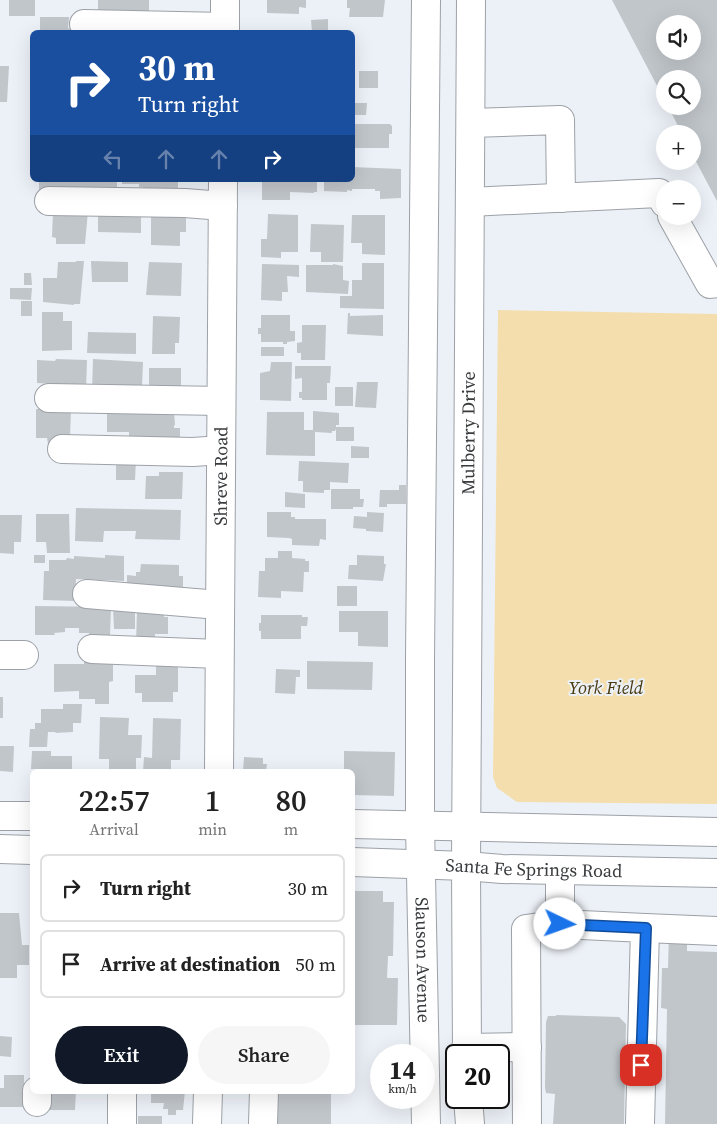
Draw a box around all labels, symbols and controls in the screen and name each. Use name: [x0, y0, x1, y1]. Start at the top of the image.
map controls: [656, 15, 701, 225]
button: sound: [656, 15, 701, 60]
text: 30 m: [138, 44, 215, 92]
icon: right: [55, 50, 120, 115]
button: search: [656, 70, 701, 115]
text: Turn right: [138, 89, 239, 119]
button: +: [656, 125, 701, 170]
icon: left: [99, 145, 127, 173]
icon: ahead: [152, 145, 180, 173]
icon: ahead: [205, 145, 233, 173]
icon: right: [258, 145, 286, 173]
button: −: [656, 180, 701, 225]
street label: Mulberry Drive: [455, 371, 481, 495]
street label: Shreve Road: [208, 426, 233, 526]
park label: York Field: [569, 675, 644, 700]
text: 22:57: [78, 780, 150, 821]
text: 1: [205, 780, 220, 821]
text: 80: [275, 780, 307, 821]
text: Arrival: [89, 818, 139, 840]
text: min: [198, 818, 227, 840]
text: m: [284, 818, 298, 840]
street label: Santa Fe Springs Road: [445, 852, 623, 883]
icon: right: [57, 874, 85, 902]
text: Turn right: [100, 875, 191, 901]
text: 30 m: [287, 875, 328, 901]
street label: Slauson Avenue: [409, 897, 437, 1023]
position arrow: [533, 897, 585, 949]
icon: arrive: [57, 950, 85, 978]
text: Arrive at destination: [100, 951, 280, 977]
text: 50 m: [295, 951, 336, 977]
button: Exit: [55, 1026, 188, 1084]
button: Share: [198, 1026, 330, 1084]
speed limit sign: 20: [445, 1044, 510, 1109]
pin: [620, 1044, 662, 1086]
icon: arrive: [627, 1051, 655, 1079]
text: 14: [389, 1053, 416, 1087]
text: km/h: [388, 1081, 417, 1097]

